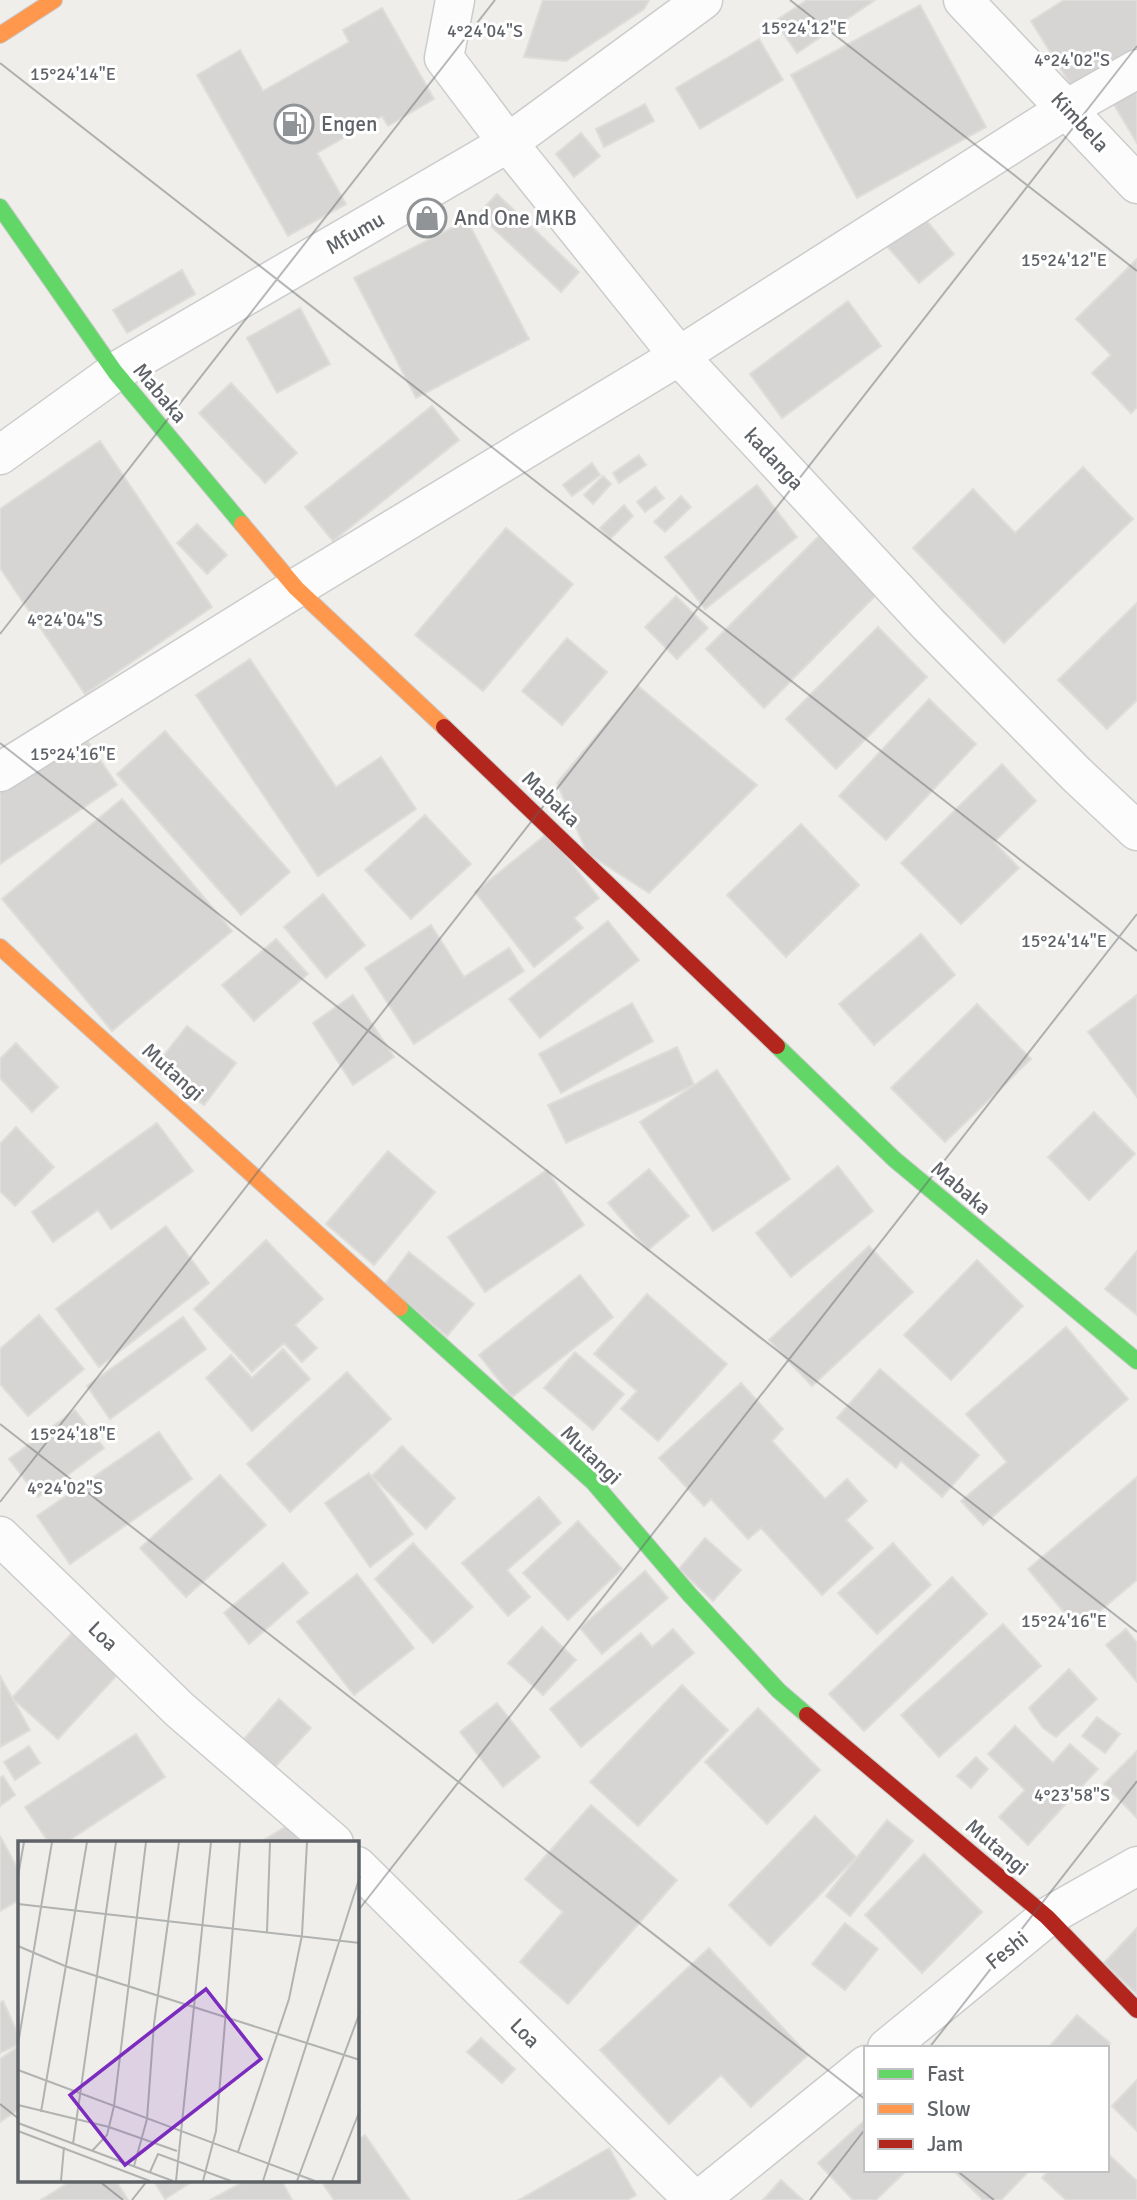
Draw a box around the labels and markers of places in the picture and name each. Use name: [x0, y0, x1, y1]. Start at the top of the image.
fuel station icon: Engen: [273, 103, 315, 145]
place label: Engen: [321, 111, 377, 137]
shop icon: And One MKB: [406, 197, 448, 239]
place label: And One MKB: [454, 205, 577, 231]

